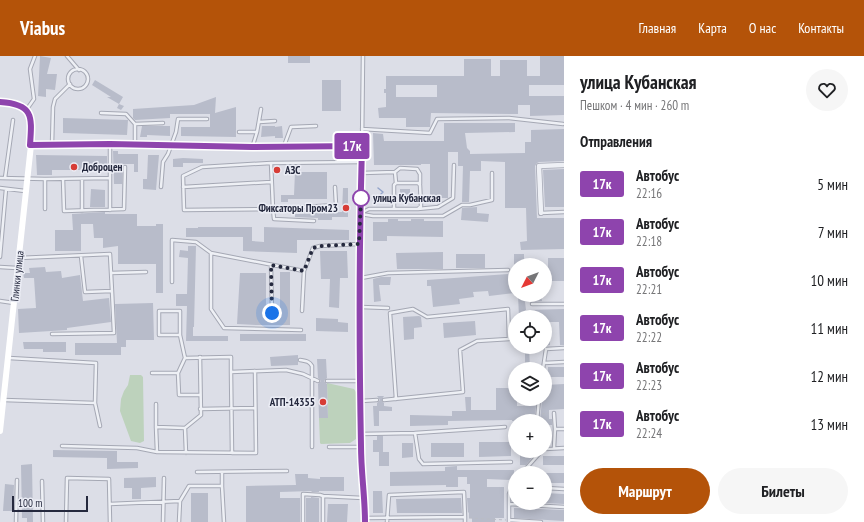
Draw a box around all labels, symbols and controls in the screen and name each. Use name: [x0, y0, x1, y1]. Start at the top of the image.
text: Viabus: [20, 16, 65, 40]
text: Главная: [638, 19, 676, 37]
text: Карта: [698, 19, 727, 37]
text: О нас: [749, 19, 776, 37]
text: Контакты: [798, 19, 844, 37]
button: heart: [806, 69, 848, 111]
text: улица Кубанская: [580, 70, 697, 94]
text: Пешком · 4 мин · 260 m: [580, 97, 689, 114]
text: Отправления: [580, 132, 652, 151]
line badge: 17к: [329, 133, 375, 159]
text: 17к: [342, 137, 362, 155]
place label: Доброцен: [82, 160, 123, 174]
marker: Доброцен: [69, 162, 79, 172]
place label: АЗС: [284, 163, 300, 177]
marker: АЗС: [272, 165, 282, 175]
text: Автобус: [636, 166, 679, 185]
text: 17к: [592, 175, 612, 193]
text: 5 мин: [817, 175, 848, 194]
text: 22:16: [636, 185, 662, 202]
marker: улица Кубанская: [352, 189, 370, 207]
place label: улица Кубанская: [372, 191, 441, 205]
place label: Фиксаторы Пром23: [258, 201, 338, 215]
marker: Фиксаторы Пром23: [341, 203, 351, 213]
text: Автобус: [636, 214, 679, 233]
text: 17к: [592, 223, 612, 241]
text: 7 мин: [818, 223, 848, 242]
text: 22:18: [636, 233, 662, 250]
street label: Глинки улица: [7, 250, 27, 302]
north arrow: [508, 258, 552, 302]
map controls: [508, 258, 552, 510]
text: Автобус: [636, 262, 679, 281]
text: 17к: [592, 271, 612, 289]
text: 10 мин: [810, 271, 848, 290]
text: 22:21: [636, 281, 662, 298]
your location: [262, 303, 282, 323]
button: locate: [508, 310, 552, 354]
text: Автобус: [636, 310, 679, 329]
text: 17к: [592, 319, 612, 337]
text: 11 мин: [810, 319, 848, 338]
text: 22:22: [636, 329, 662, 346]
text: Автобус: [636, 358, 679, 377]
button: layers: [508, 362, 552, 406]
text: 17к: [592, 367, 612, 385]
text: 12 мин: [810, 367, 848, 386]
text: 22:23: [636, 377, 662, 394]
place label: АТП-14355: [269, 395, 315, 409]
marker: АТП-14355: [318, 397, 328, 407]
text: Автобус: [636, 406, 679, 425]
button: +: [508, 414, 552, 458]
text: 17к: [592, 415, 612, 433]
text: 13 мин: [810, 415, 848, 434]
text: 22:24: [636, 425, 662, 442]
button: −: [508, 466, 552, 510]
button: Маршрут: [580, 468, 710, 514]
button: Билеты: [718, 468, 848, 514]
scale bar: [12, 494, 88, 513]
text: 100 m: [18, 496, 42, 510]

